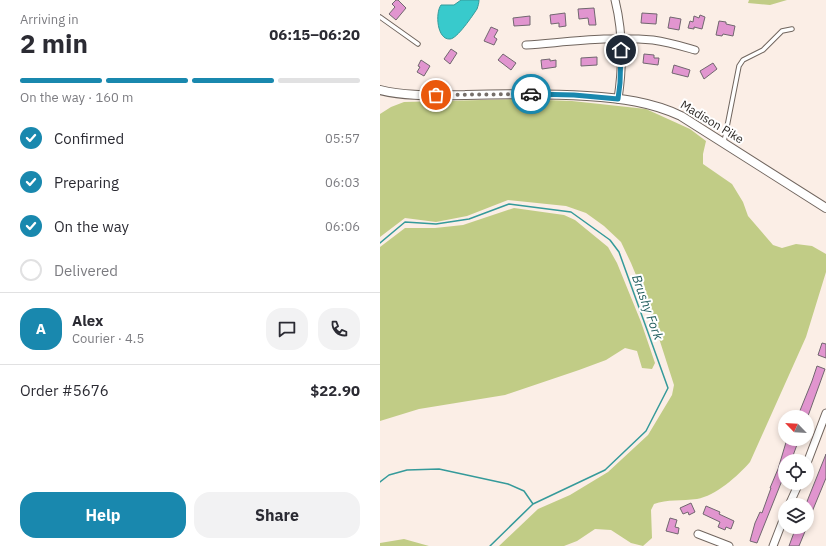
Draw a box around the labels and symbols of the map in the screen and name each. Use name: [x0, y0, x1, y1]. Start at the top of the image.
pin: [604, 33, 638, 67]
courier: [511, 74, 551, 114]
pin: [419, 78, 453, 112]
street label: Madison Pike: [678, 97, 747, 147]
water label: Brushy Fork: [628, 272, 667, 342]
north arrow: [778, 410, 814, 446]

